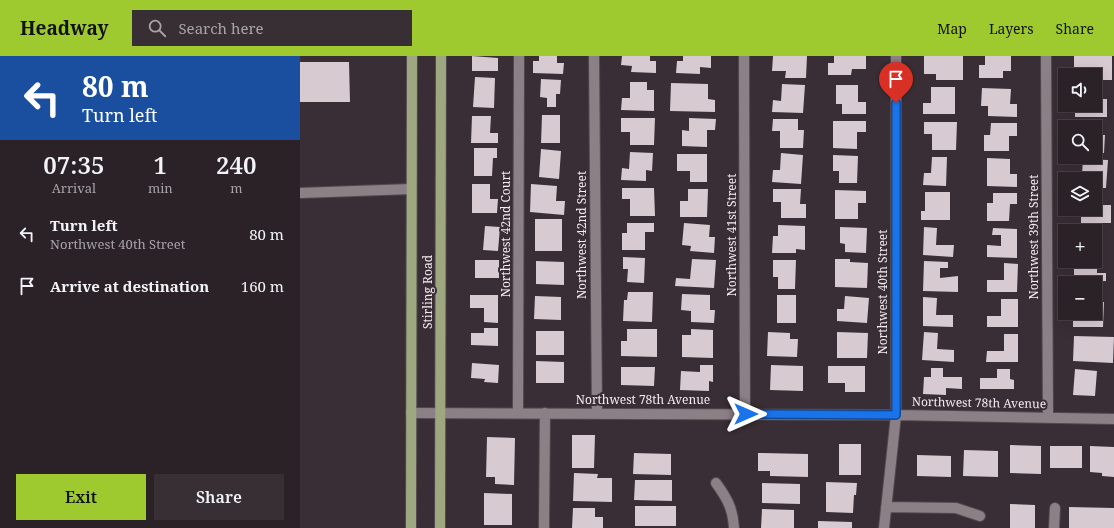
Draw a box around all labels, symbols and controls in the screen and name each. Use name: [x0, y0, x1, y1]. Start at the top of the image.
search box: [132, 10, 412, 46]
text: Headway: [20, 15, 108, 41]
icon: search: [146, 17, 168, 39]
text: Search here: [178, 18, 264, 38]
text: Map: [937, 19, 967, 38]
text: Layers: [989, 19, 1034, 38]
text: Share: [1056, 19, 1094, 38]
pin: [879, 62, 913, 103]
text: 80 m: [82, 67, 149, 105]
icon: arrive: [885, 68, 907, 90]
map controls: [1058, 68, 1102, 320]
button: sound: [1058, 68, 1102, 112]
icon: left: [16, 72, 68, 124]
text: Turn left: [82, 103, 157, 127]
button: search: [1058, 120, 1102, 164]
text: 07:35: [43, 148, 105, 181]
text: 1: [154, 148, 167, 181]
text: 240: [216, 148, 257, 181]
street label: Northwest 42nd Court: [497, 171, 514, 297]
street label: Northwest 42nd Street: [573, 171, 590, 299]
button: layers: [1058, 172, 1102, 216]
street label: Northwest 41st Street: [723, 174, 740, 296]
street label: Northwest 39th Street: [1025, 175, 1042, 299]
text: Arrival: [52, 179, 96, 197]
text: min: [148, 179, 173, 197]
text: m: [230, 179, 242, 197]
text: Turn left: [50, 215, 118, 235]
icon: left: [16, 223, 38, 245]
text: 80 m: [249, 224, 284, 244]
button: +: [1058, 224, 1102, 268]
street label: Northwest 40th Street: [874, 230, 891, 354]
text: Northwest 40th Street: [50, 235, 185, 253]
street label: Stirling Road: [419, 254, 436, 329]
icon: arrive: [16, 275, 38, 297]
text: Arrive at destination: [50, 276, 209, 296]
text: 160 m: [241, 276, 284, 296]
button: −: [1058, 276, 1102, 320]
street label: Northwest 78th Avenue: [576, 391, 710, 408]
position arrow: [725, 393, 767, 435]
street label: Northwest 78th Avenue: [912, 393, 1046, 412]
button: Exit: [16, 474, 146, 520]
button: Share: [154, 474, 284, 520]

